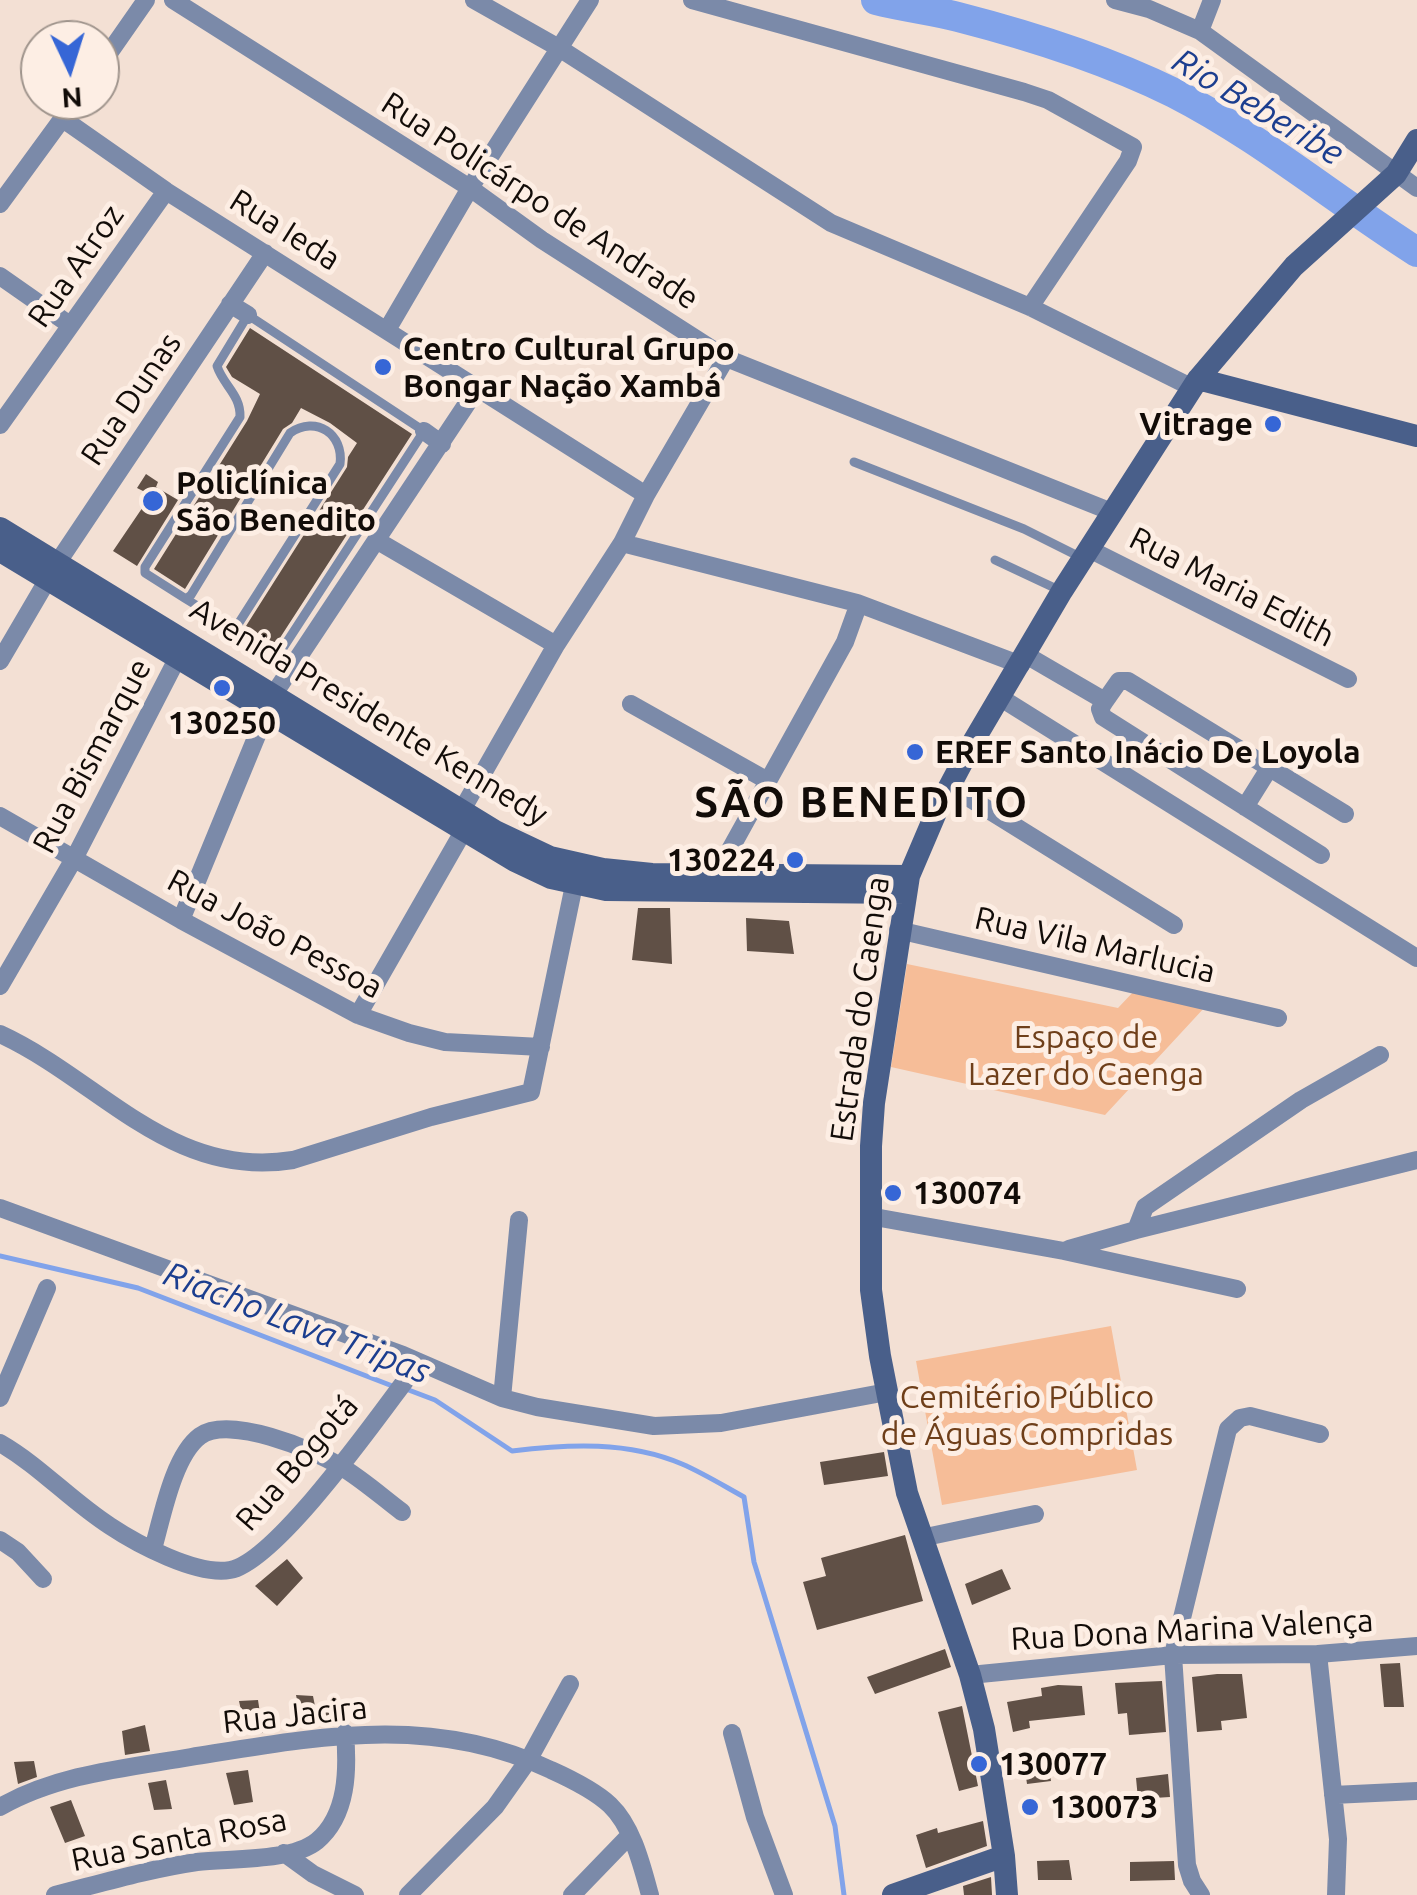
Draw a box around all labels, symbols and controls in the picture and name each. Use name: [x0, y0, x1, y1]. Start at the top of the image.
north arrow: [20, 20, 120, 120]
water label: Rio Beberibe: [1165, 40, 1351, 174]
text: N: [60, 82, 83, 115]
street label: Rua Policárpo de Andrade: [374, 84, 706, 318]
street label: Rua Ieda: [223, 181, 347, 279]
street label: Rua Atroz: [20, 197, 132, 335]
street label: Rua Dunas: [73, 325, 189, 473]
place label: Centro Cultural Grupo Bongar Nação Xambá: [403, 330, 735, 405]
marker: Centro Cultural Grupo Bongar Nação Xambá: [372, 356, 394, 378]
place label: Vitrage: [1139, 405, 1253, 443]
marker: Vitrage: [1262, 413, 1284, 435]
place label: Policlínica São Benedito: [176, 464, 376, 539]
marker: Policlínica São Benedito: [140, 488, 166, 514]
street label: Rua Maria Edith: [1123, 519, 1341, 655]
street label: Avenida Presidente Kennedy: [183, 590, 555, 834]
street label: Rua Bismarque: [25, 652, 159, 860]
marker: 130250: [211, 677, 233, 699]
place label: 130250: [168, 704, 276, 742]
place label: EREF Santo Inácio De Loyola: [935, 733, 1361, 771]
marker: EREF Santo Inácio De Loyola: [904, 741, 926, 763]
district label: SÃO BENEDITO: [694, 778, 1030, 828]
place label: 130224: [667, 841, 775, 879]
marker: 130224: [784, 849, 806, 871]
street label: Rua João Pessoa: [161, 861, 389, 1007]
street label: Estrada do Caenga: [822, 874, 898, 1144]
street label: Rua Vila Marlucia: [971, 899, 1219, 991]
park label: Espaço de Lazer do Caenga: [968, 1018, 1204, 1093]
place label: 130074: [913, 1174, 1021, 1212]
marker: 130074: [882, 1182, 904, 1204]
water label: Riacho Lava Tripas: [158, 1253, 436, 1393]
park label: Cemitério Público de Águas Compridas: [881, 1378, 1173, 1453]
street label: Rua Bogotá: [228, 1387, 366, 1539]
street label: Rua Dona Marina Valença: [1010, 1601, 1374, 1659]
street label: Rua Jacira: [221, 1688, 369, 1742]
place label: 130077: [999, 1745, 1107, 1783]
marker: 130077: [968, 1753, 990, 1775]
place label: 130073: [1050, 1788, 1158, 1826]
marker: 130073: [1019, 1796, 1041, 1818]
street label: Rua Santa Rosa: [68, 1800, 290, 1880]

